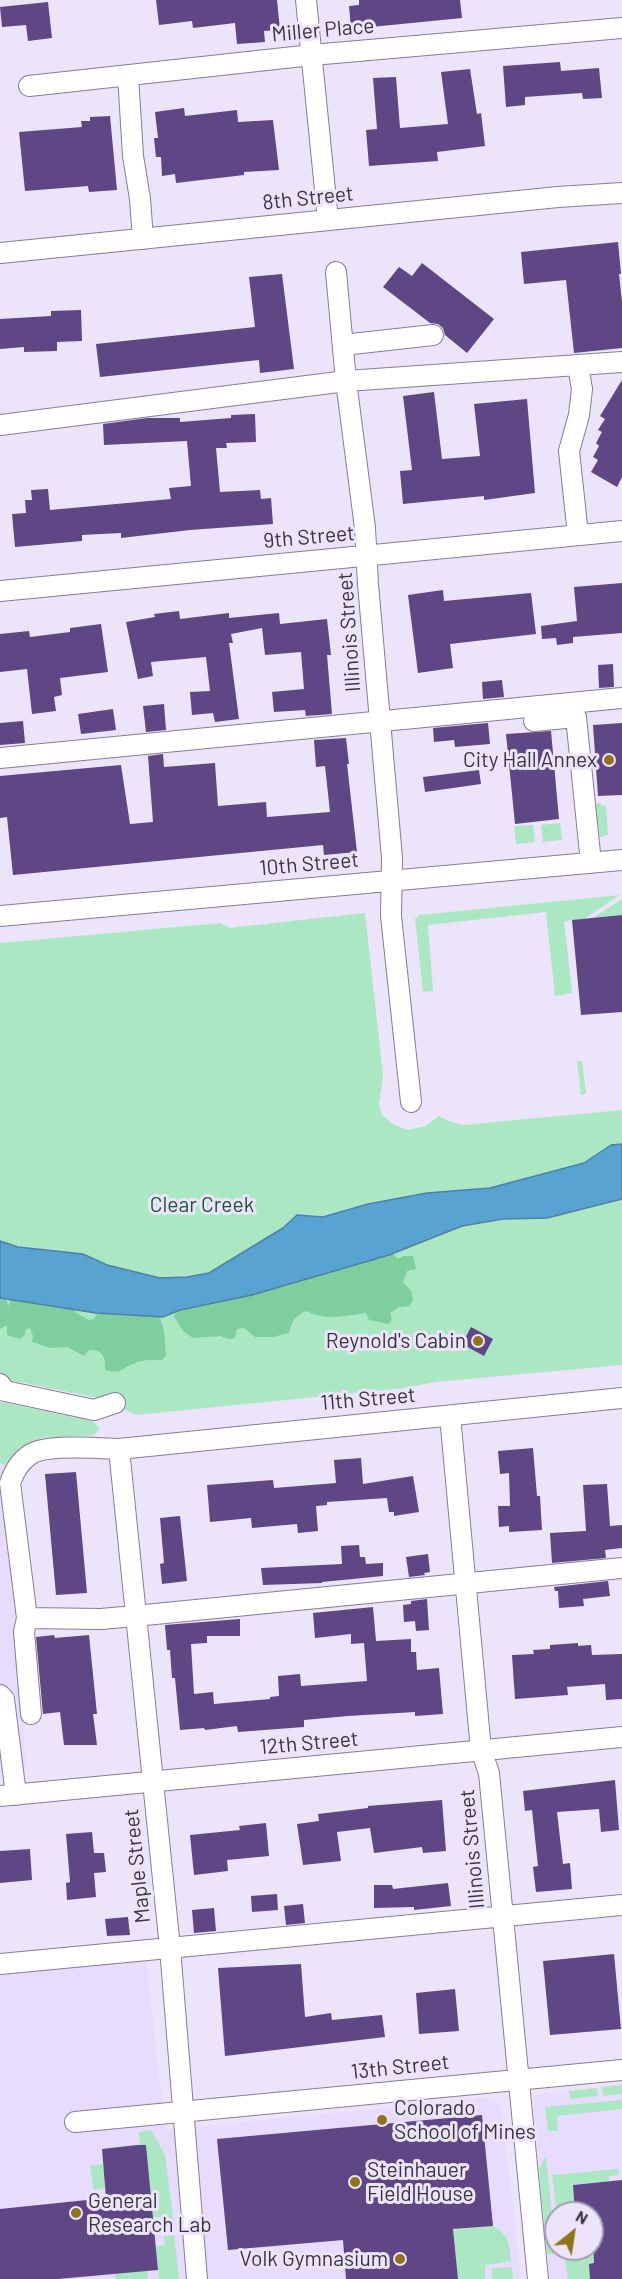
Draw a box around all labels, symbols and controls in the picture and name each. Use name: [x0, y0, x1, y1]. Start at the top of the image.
street label: Miller Place: [271, 13, 375, 47]
street label: 8th Street: [261, 181, 355, 215]
street label: 9th Street: [262, 520, 356, 554]
street label: Illinois Street: [332, 571, 366, 693]
place label: City Hall Annex: [463, 747, 597, 773]
marker: City Hall Annex: [602, 753, 616, 767]
street label: 10th Street: [258, 847, 360, 881]
park label: Clear Creek: [150, 1192, 254, 1218]
place label: Reynold's Cabin: [326, 1328, 466, 1354]
marker: Reynold's Cabin: [471, 1334, 485, 1348]
street label: 11th Street: [319, 1382, 417, 1416]
street label: 12th Street: [259, 1726, 359, 1760]
street label: Illinois Street: [454, 1788, 490, 1910]
street label: Maple Street: [118, 1808, 156, 1924]
street label: 13th Street: [350, 2049, 450, 2085]
place label: Colorado School of Mines: [394, 2095, 536, 2145]
marker: Colorado School of Mines: [375, 2113, 389, 2127]
place label: Steinhauer Field House: [367, 2157, 474, 2207]
marker: Steinhauer Field House: [348, 2175, 362, 2189]
place label: General Research Lab: [88, 2188, 212, 2238]
north arrow: [544, 2201, 604, 2261]
marker: General Research Lab: [69, 2206, 83, 2220]
text: N: [573, 2206, 592, 2228]
place label: Volk Gymnasium: [240, 2246, 388, 2272]
marker: Volk Gymnasium: [393, 2252, 407, 2266]

